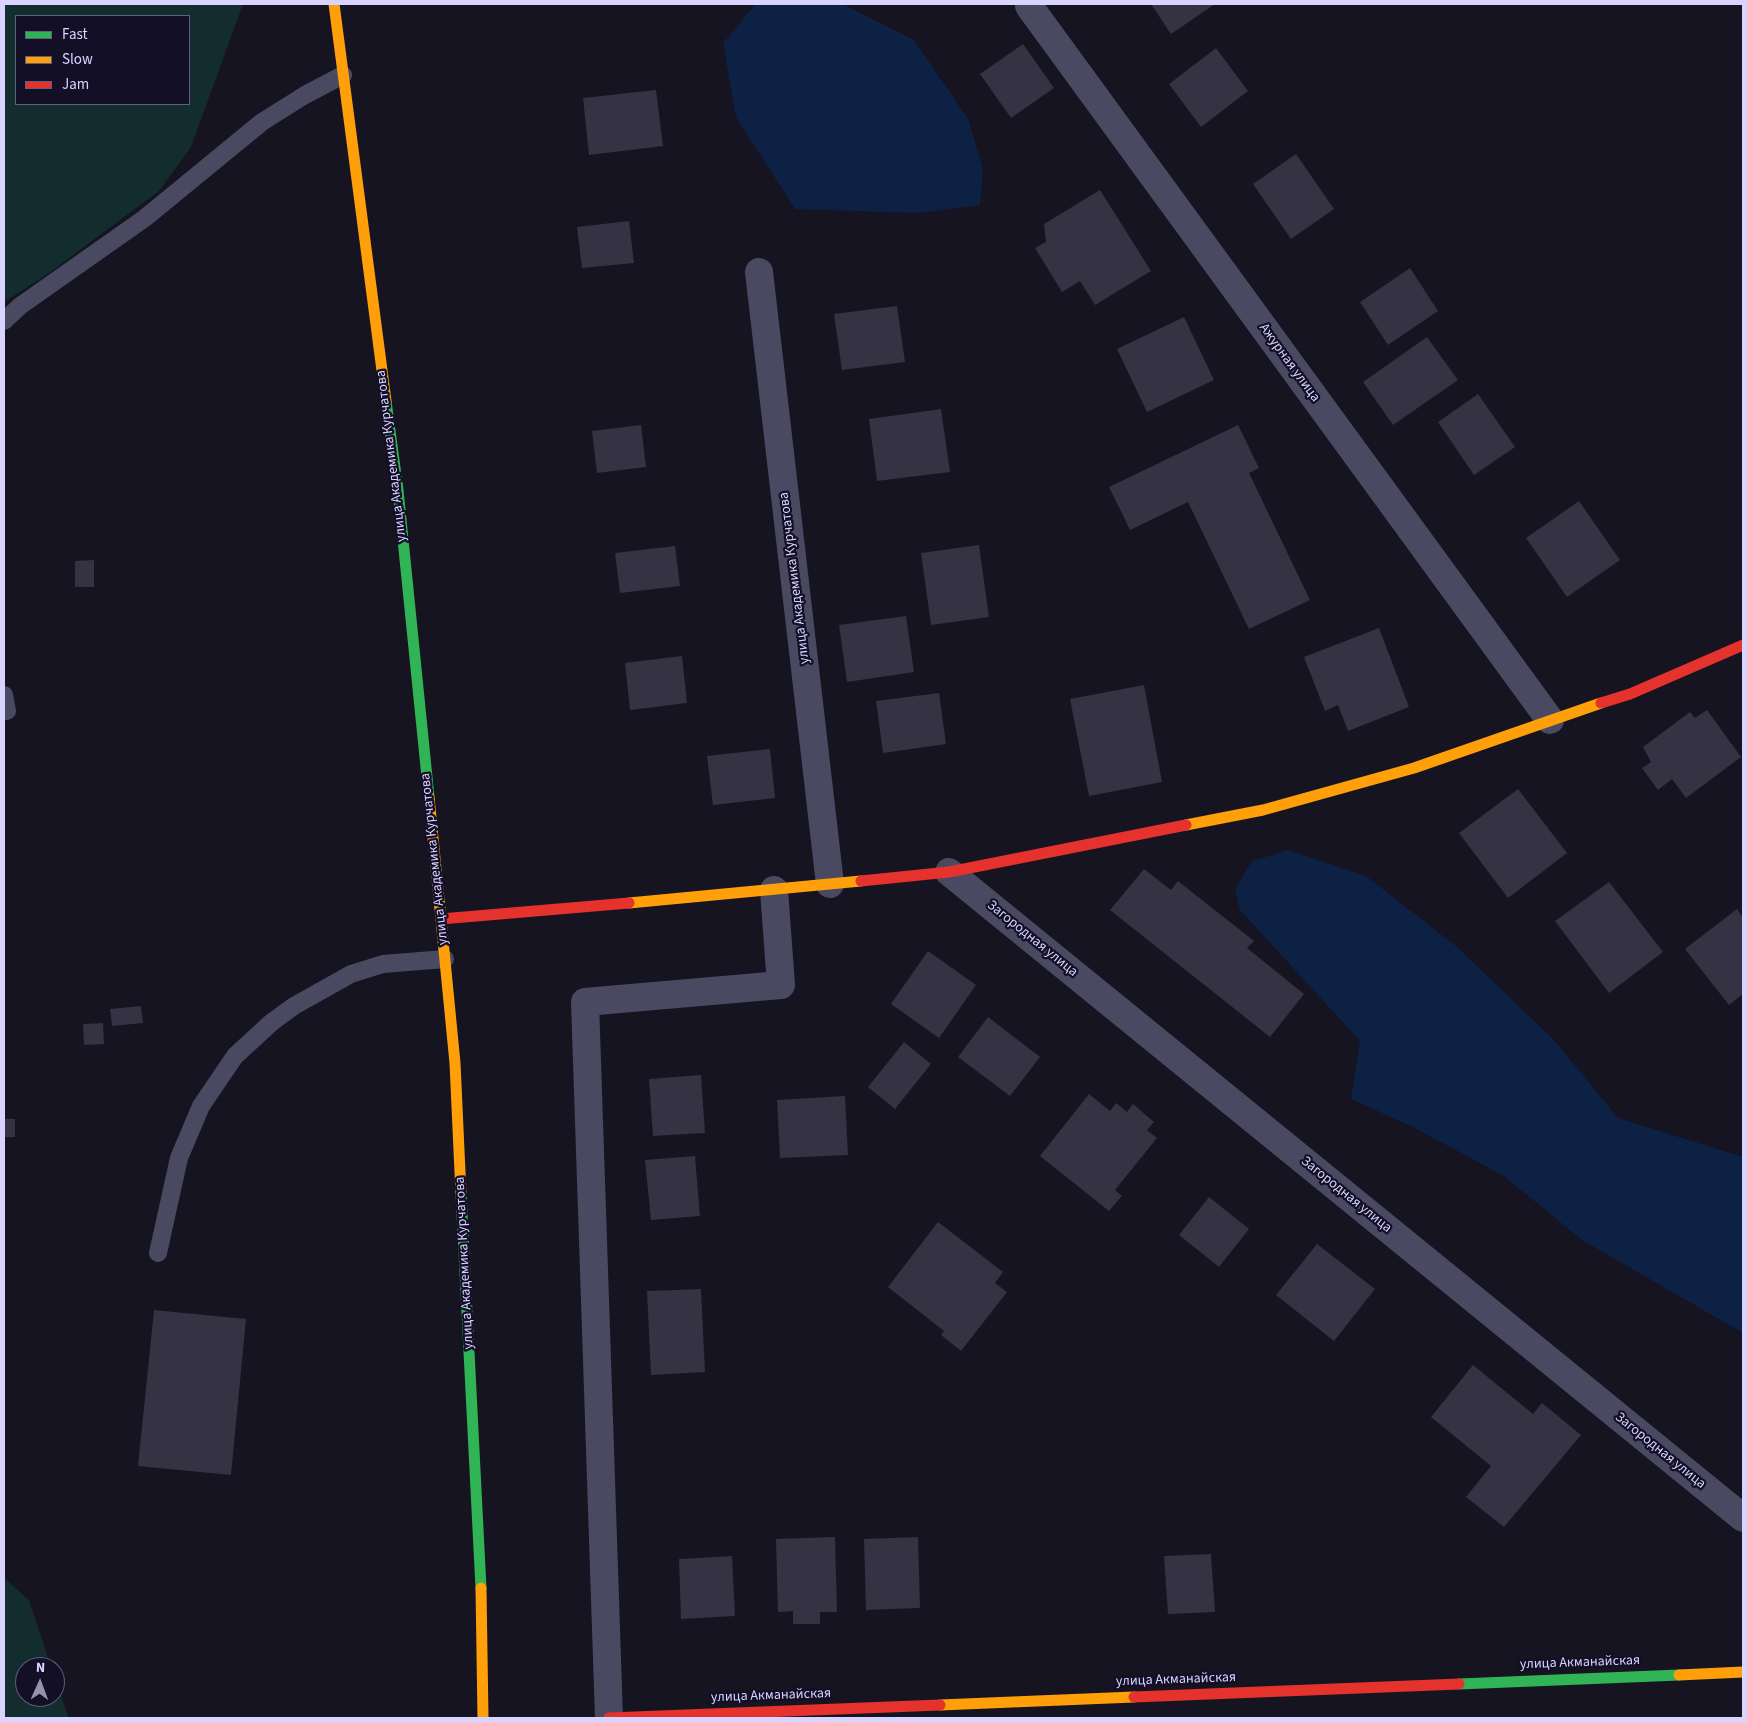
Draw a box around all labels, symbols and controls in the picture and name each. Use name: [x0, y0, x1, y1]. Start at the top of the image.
legend: [15, 15, 190, 105]
text: Fast: [62, 24, 88, 45]
text: Slow: [62, 49, 93, 70]
text: Jam: [62, 74, 89, 95]
street label: Ажурная улица: [1255, 320, 1323, 406]
street label: улица Академика Курчатова: [373, 369, 411, 543]
street label: улица Академика Курчатова: [776, 491, 814, 665]
street label: улица Академика Курчатова: [418, 772, 452, 946]
street label: Загородная улица: [983, 897, 1081, 981]
street label: Загородная улица: [1297, 1153, 1395, 1237]
street label: улица Академика Курчатова: [452, 1176, 478, 1350]
street label: Загородная улица: [1611, 1409, 1709, 1493]
street label: улица Акманайская: [1520, 1653, 1640, 1673]
north arrow: [15, 1657, 65, 1707]
text: N: [35, 1658, 45, 1678]
street label: улица Акманайская: [1116, 1670, 1236, 1690]
street label: улица Акманайская: [711, 1686, 831, 1706]

